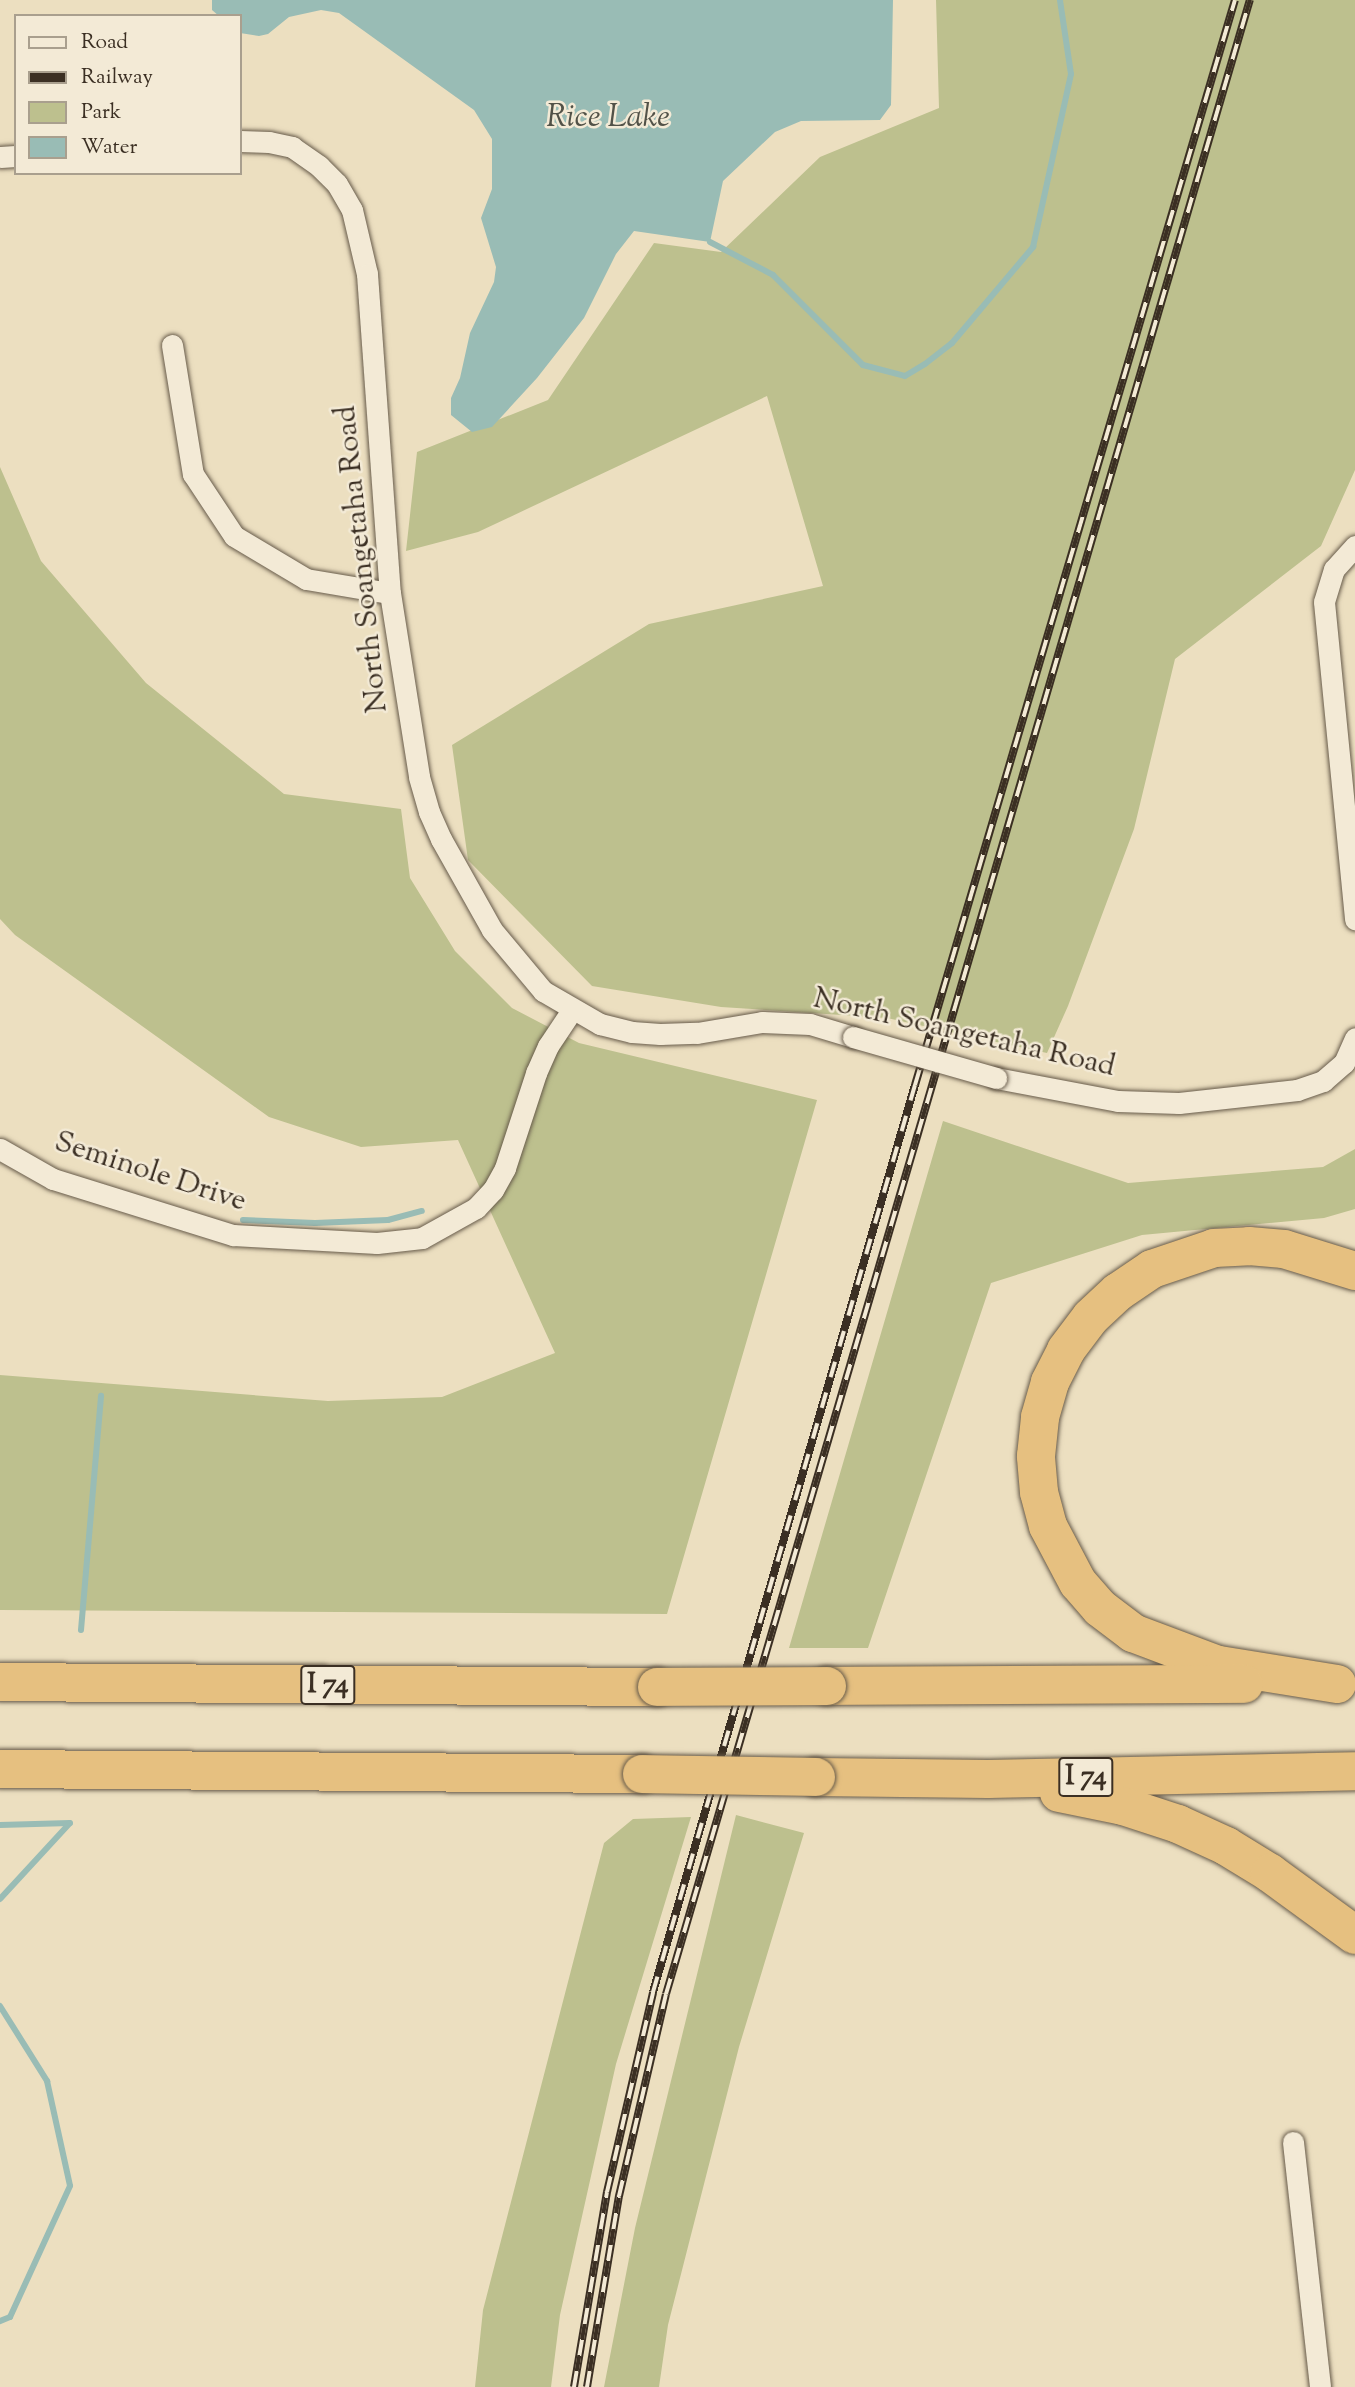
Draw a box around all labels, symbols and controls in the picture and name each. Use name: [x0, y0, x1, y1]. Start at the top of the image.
legend: [14, 14, 242, 175]
text: Road: [81, 28, 128, 58]
text: Railway: [81, 63, 153, 93]
text: Park: [81, 98, 121, 128]
water label: Rice Lake: [546, 99, 670, 137]
text: Water: [81, 133, 137, 163]
street label: North Soangetaha Road: [329, 404, 397, 714]
street label: North Soangetaha Road: [810, 982, 1118, 1086]
street label: Seminole Drive: [50, 1125, 250, 1221]
road number: I 74: [300, 1660, 356, 1710]
road number: I 74: [1058, 1752, 1114, 1802]

